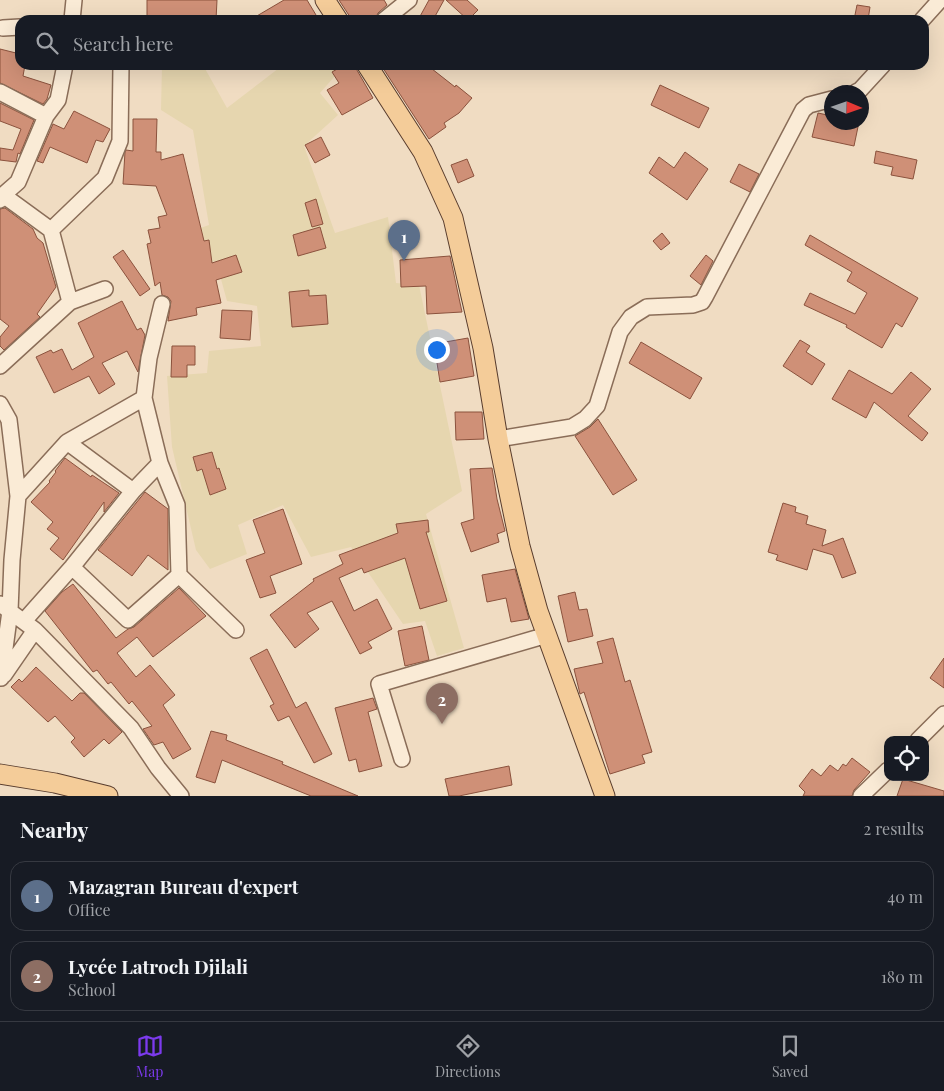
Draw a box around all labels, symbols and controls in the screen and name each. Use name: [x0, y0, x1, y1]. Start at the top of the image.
search box: [15, 15, 929, 70]
icon: search: [33, 29, 61, 57]
text: Search here: [73, 30, 173, 56]
north arrow: [824, 85, 869, 130]
pin: 1: [388, 220, 420, 261]
your location: [424, 337, 450, 363]
pin: 2: [426, 683, 458, 724]
map controls: [884, 736, 929, 781]
button: locate: [884, 736, 929, 781]
text: Nearby: [20, 815, 89, 843]
text: 2 results: [864, 818, 924, 839]
text: Mazagran Bureau d'expert: [68, 873, 299, 899]
text: 1: [34, 886, 40, 907]
text: 40 m: [887, 886, 923, 907]
text: Office: [68, 899, 111, 920]
text: Lycée Latroch Djilali: [68, 953, 248, 979]
text: 2: [33, 966, 41, 987]
text: 180 m: [881, 966, 923, 987]
text: School: [68, 979, 116, 1000]
tab: Map: [136, 1032, 164, 1081]
tab: Directions: [435, 1032, 501, 1081]
tab: Saved: [772, 1032, 808, 1081]

